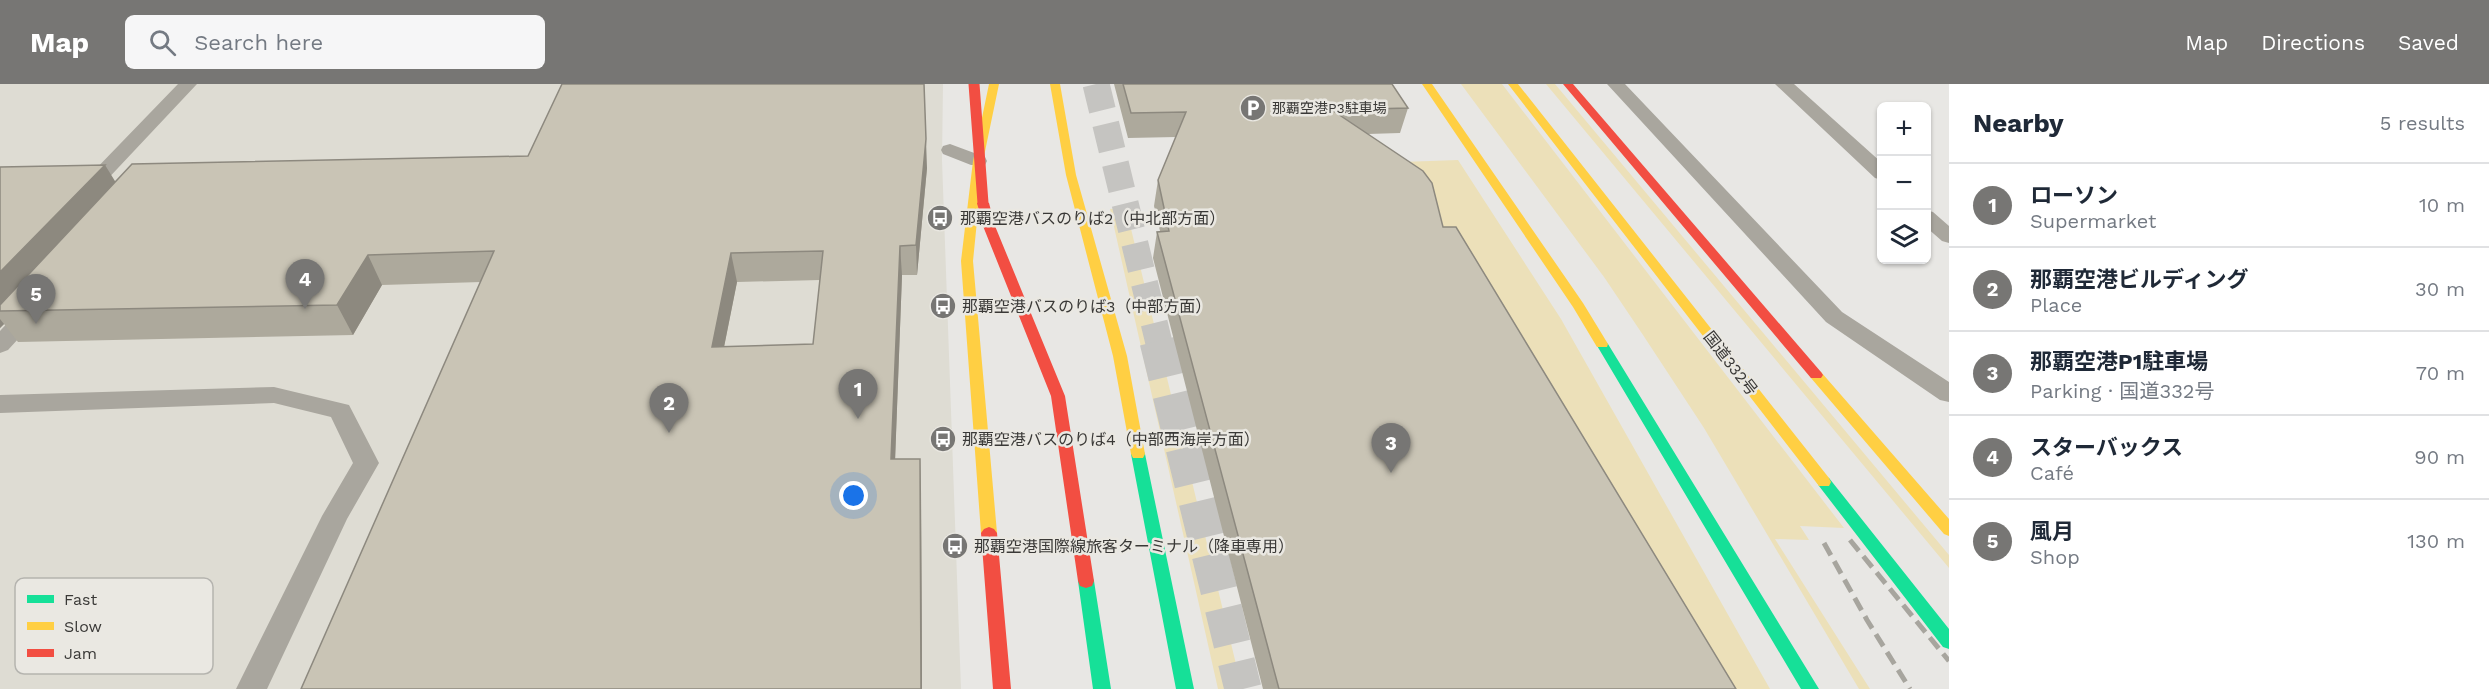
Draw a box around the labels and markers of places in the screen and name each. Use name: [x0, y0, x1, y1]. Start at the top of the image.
parking icon: 那覇空港P3駐車場: [1238, 93, 1268, 123]
place label: 那覇空港P3駐車場: [1272, 100, 1387, 116]
bus stop icon: 那覇空港バスのりば2（中北部方面）: [925, 203, 955, 233]
place label: 那覇空港バスのりば2（中北部方面）: [960, 209, 1225, 228]
pin: 4: [286, 260, 324, 309]
pin: 5: [16, 274, 56, 324]
bus stop icon: 那覇空港バスのりば3（中部方面）: [928, 291, 958, 321]
place label: 那覇空港バスのりば3（中部方面）: [962, 297, 1211, 316]
pin: 1: [838, 370, 878, 419]
pin: 2: [650, 384, 688, 433]
bus stop icon: 那覇空港バスのりば4（中部西海岸方面）: [928, 424, 958, 454]
pin: 3: [1372, 424, 1410, 473]
place label: 那覇空港バスのりば4（中部西海岸方面）: [962, 430, 1260, 449]
bus stop icon: 那覇空港国際線旅客ターミナル（降車専用）: [940, 531, 970, 561]
place label: 那覇空港国際線旅客ターミナル（降車専用）: [974, 537, 1294, 556]

